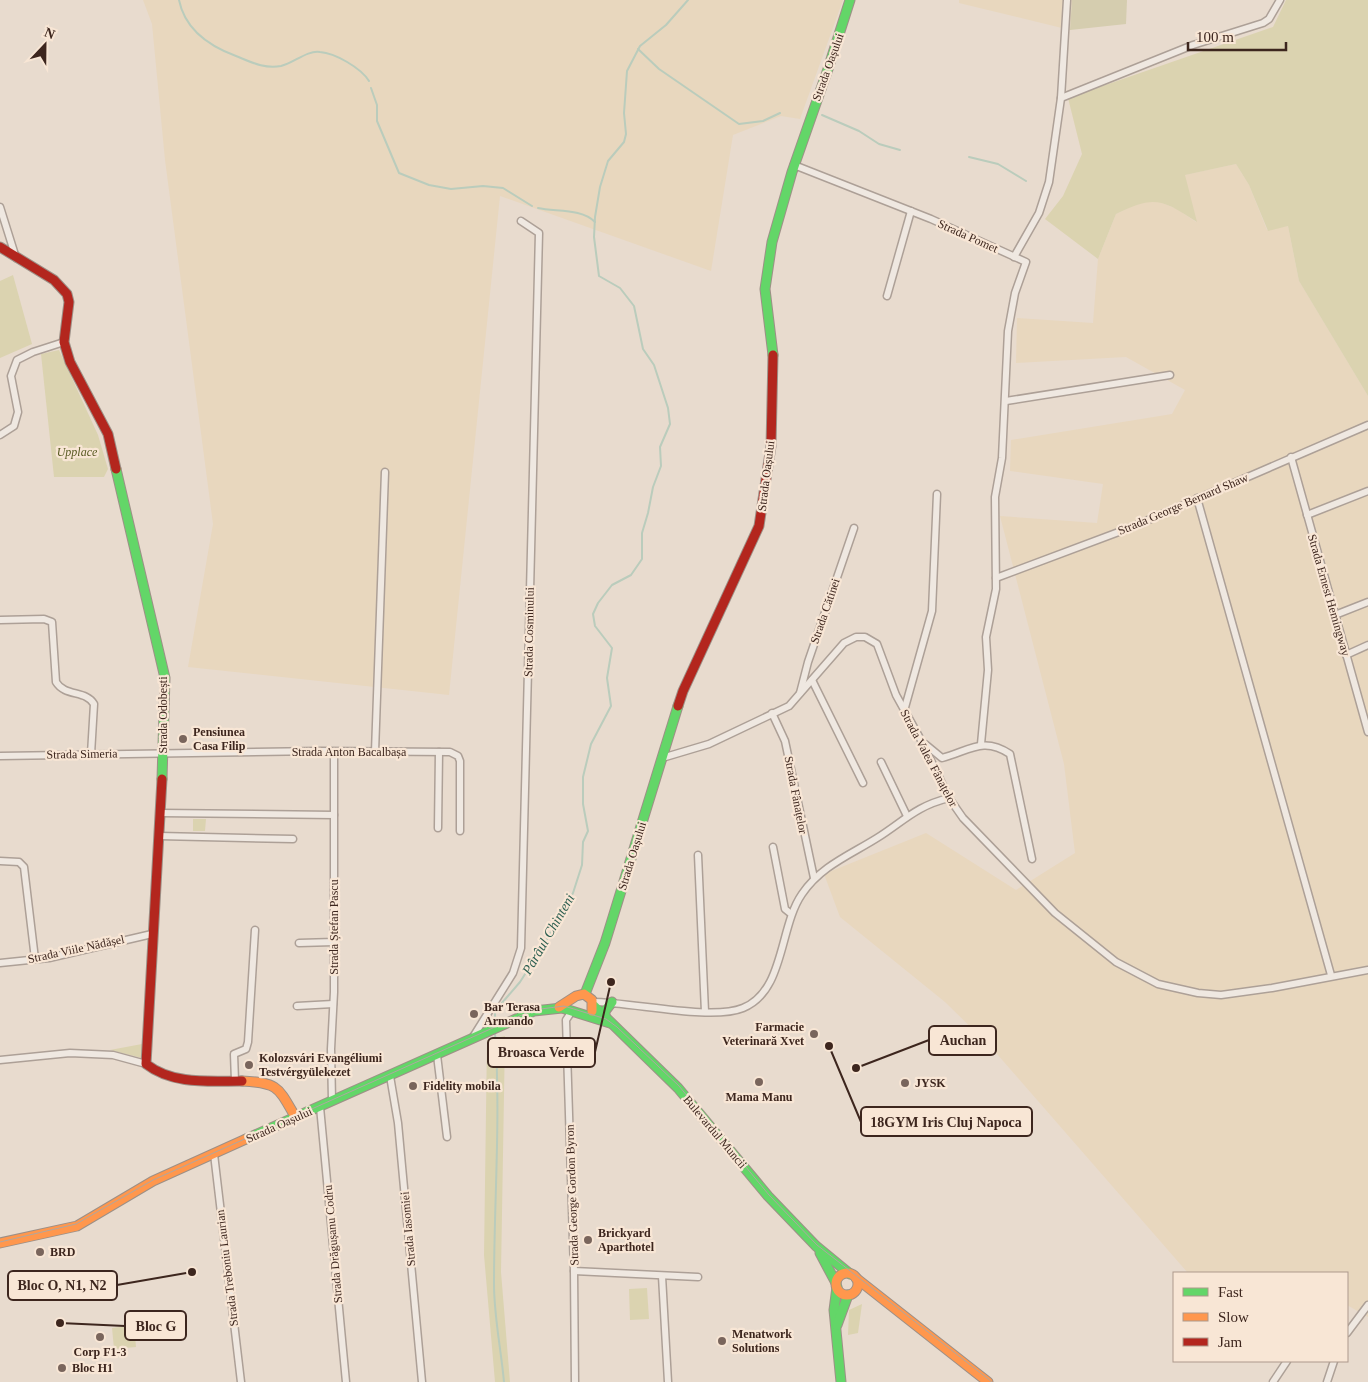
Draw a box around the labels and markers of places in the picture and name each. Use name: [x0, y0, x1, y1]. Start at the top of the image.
place label: Pensiunea Casa Filip: [193, 725, 246, 753]
marker: Pensiunea Casa Filip: [177, 733, 189, 745]
place label: Bar Terasa Armando: [484, 1000, 540, 1028]
marker: Bar Terasa Armando: [468, 1008, 480, 1020]
place label: Farmacie Veterinară Xvet: [722, 1020, 805, 1048]
callout: Auchan: [929, 1026, 996, 1055]
marker: Farmacie Veterinară Xvet: [808, 1028, 820, 1040]
callout: Broasca Verde: [488, 1038, 595, 1067]
place label: Kolozsvári Evangéliumi Testvérgyülekezet: [259, 1051, 383, 1079]
marker: Kolozsvári Evangéliumi Testvérgyülekezet: [243, 1059, 255, 1071]
marker: Mama Manu: [753, 1076, 765, 1088]
place label: JYSK: [915, 1076, 946, 1090]
marker: JYSK: [899, 1077, 911, 1089]
place label: Fidelity mobila: [423, 1079, 501, 1093]
marker: Fidelity mobila: [407, 1080, 419, 1092]
place label: Mama Manu: [726, 1090, 793, 1104]
callout: 18GYM Iris Cluj Napoca: [861, 1107, 1032, 1136]
place label: Brickyard Aparthotel: [598, 1226, 655, 1254]
marker: Brickyard Aparthotel: [582, 1234, 594, 1246]
place label: BRD: [50, 1245, 76, 1259]
marker: BRD: [34, 1246, 46, 1258]
callout: Bloc O, N1, N2: [8, 1271, 117, 1300]
callout: Bloc G: [125, 1311, 186, 1340]
place label: Menatwork Solutions: [732, 1327, 792, 1355]
marker: Corp F1-3: [94, 1331, 106, 1343]
marker: Menatwork Solutions: [716, 1335, 728, 1347]
place label: Corp F1-3: [74, 1345, 127, 1359]
place label: Bloc H1: [72, 1361, 113, 1375]
marker: Bloc H1: [56, 1362, 68, 1374]

